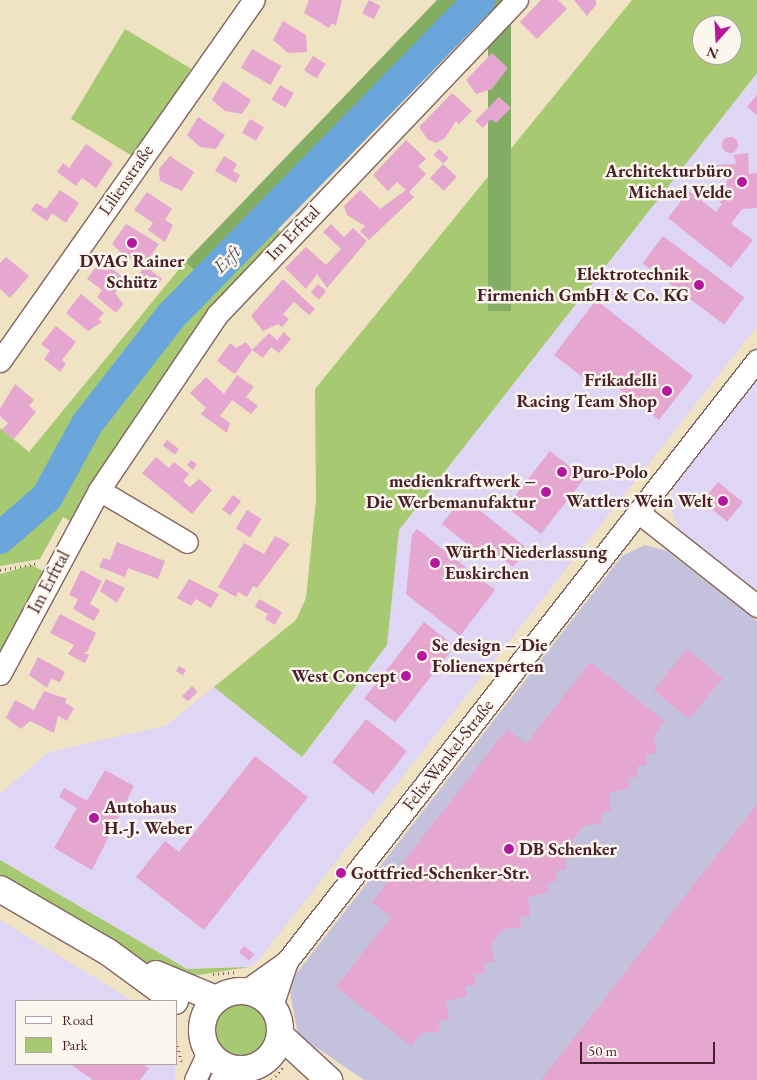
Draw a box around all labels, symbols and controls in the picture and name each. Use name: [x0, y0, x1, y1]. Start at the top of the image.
north arrow: [692, 15, 742, 65]
text: N: [704, 43, 721, 64]
street label: Lilienstraße: [94, 141, 158, 219]
place label: Architekturbüro Michael Velde: [605, 161, 732, 203]
marker: Architekturbüro Michael Velde: [736, 176, 748, 188]
street label: Im Erfttal: [261, 201, 325, 265]
marker: DVAG Rainer Schütz: [126, 237, 138, 249]
water label: Erft: [208, 240, 246, 278]
place label: DVAG Rainer Schütz: [79, 251, 185, 294]
place label: Elektrotechnik Firmenich GmbH & Co. KG: [477, 264, 689, 306]
marker: Elektrotechnik Firmenich GmbH & Co. KG: [693, 279, 705, 291]
place label: Frikadelli Racing Team Shop: [516, 370, 657, 412]
marker: Frikadelli Racing Team Shop: [661, 385, 673, 397]
place label: Puro-Polo: [572, 461, 648, 483]
marker: Puro-Polo: [556, 466, 568, 478]
place label: medienkraftwerk – Die Werbemanufaktur: [366, 471, 536, 514]
marker: medienkraftwerk – Die Werbemanufaktur: [540, 486, 552, 498]
place label: Wattlers Wein Welt: [566, 490, 713, 512]
marker: Wattlers Wein Welt: [717, 495, 729, 507]
place label: Würth Niederlassung Euskirchen: [445, 542, 607, 584]
street label: Im Erfttal: [23, 547, 75, 617]
marker: Würth Niederlassung Euskirchen: [429, 557, 441, 569]
place label: Se design – Die Folienexperten: [432, 635, 548, 678]
marker: Se design – Die Folienexperten: [416, 650, 428, 662]
place label: West Concept: [291, 665, 396, 687]
marker: West Concept: [400, 670, 412, 682]
street label: Felix-Wankel-Straße: [398, 695, 498, 815]
place label: Autohaus H.-J. Weber: [104, 797, 192, 840]
marker: Autohaus H.-J. Weber: [88, 812, 100, 824]
place label: DB Schenker: [519, 838, 617, 860]
marker: DB Schenker: [503, 843, 515, 855]
place label: Gottfried-Schenker-Str.: [351, 862, 529, 884]
marker: Gottfried-Schenker-Str.: [335, 867, 347, 879]
legend: [15, 1000, 178, 1065]
text: Road: [62, 1010, 93, 1029]
scale bar: [582, 1032, 717, 1064]
text: Park: [62, 1035, 88, 1054]
text: 50 m: [588, 1041, 617, 1060]

